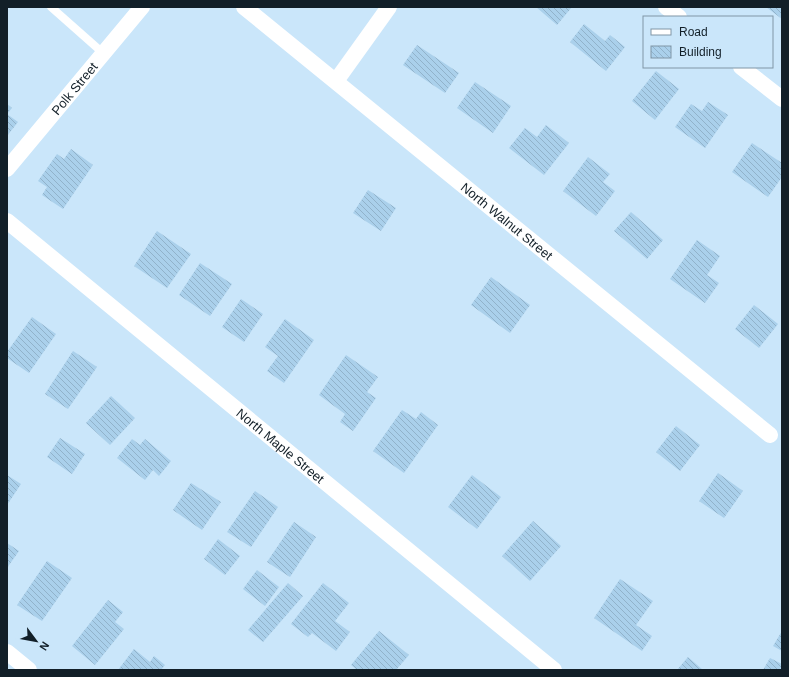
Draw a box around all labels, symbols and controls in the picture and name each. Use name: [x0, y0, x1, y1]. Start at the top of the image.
legend: [643, 16, 773, 68]
text: Road: [679, 25, 708, 39]
text: Building: [679, 45, 722, 59]
street label: Polk Street: [48, 59, 101, 118]
street label: North Walnut Street: [458, 179, 556, 263]
street label: North Maple Street: [234, 405, 328, 486]
north arrow: [16, 621, 56, 661]
text: N: [37, 640, 52, 653]

